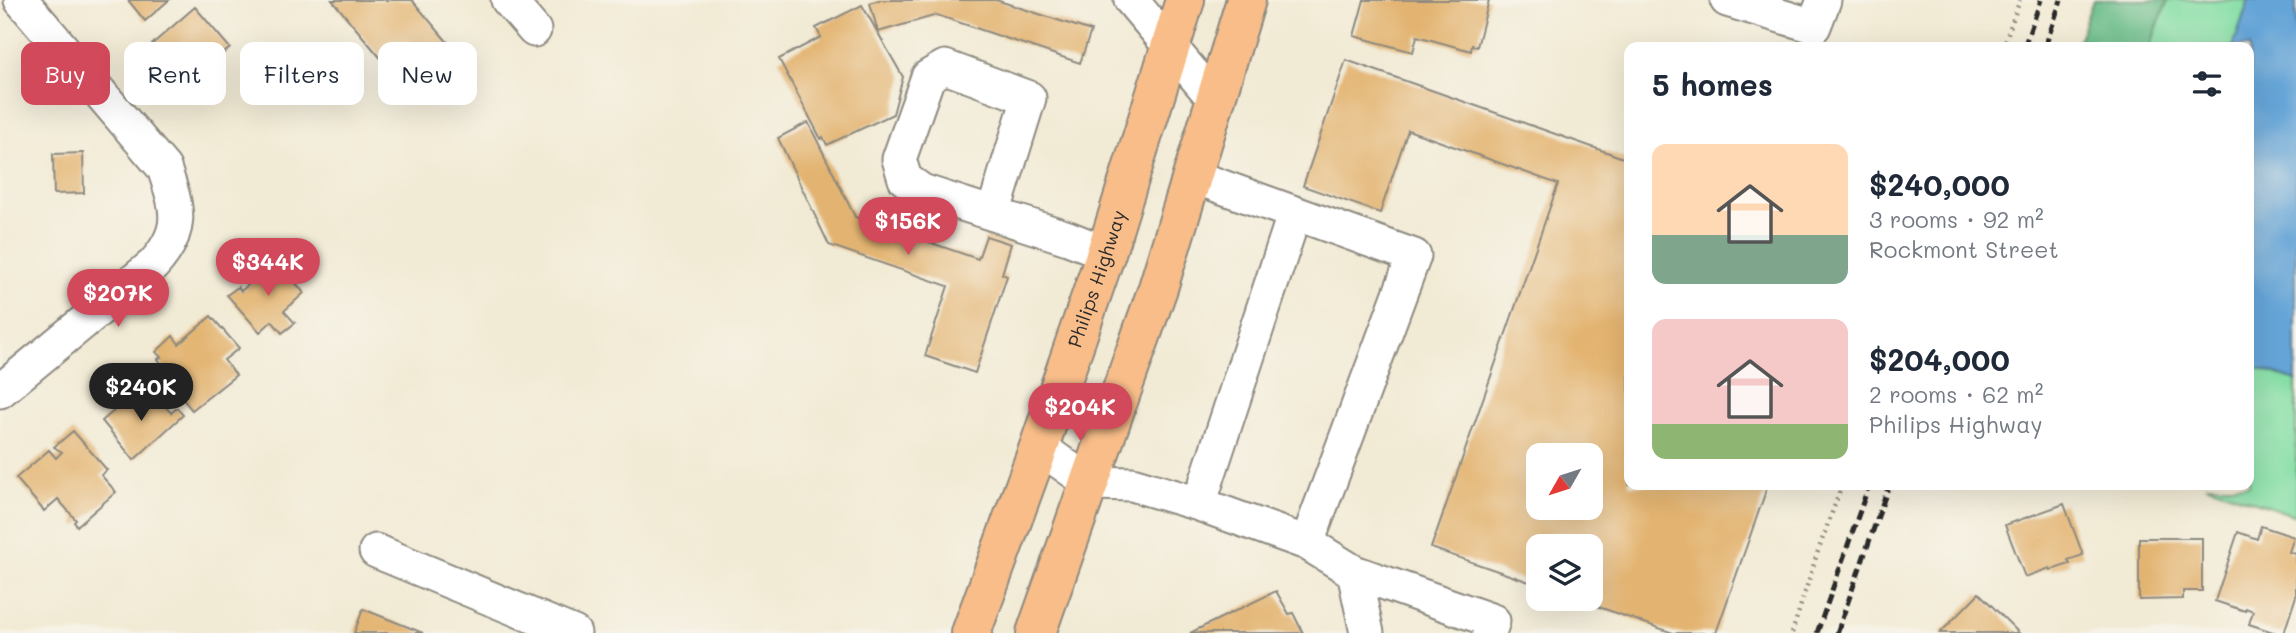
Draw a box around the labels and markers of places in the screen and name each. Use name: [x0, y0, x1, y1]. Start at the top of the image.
pin: $156K: [859, 198, 957, 257]
pin: $344K: [219, 238, 317, 298]
pin: $207K: [69, 270, 167, 329]
pin: $240K: [92, 364, 190, 423]
pin: $204K: [1031, 384, 1129, 443]

